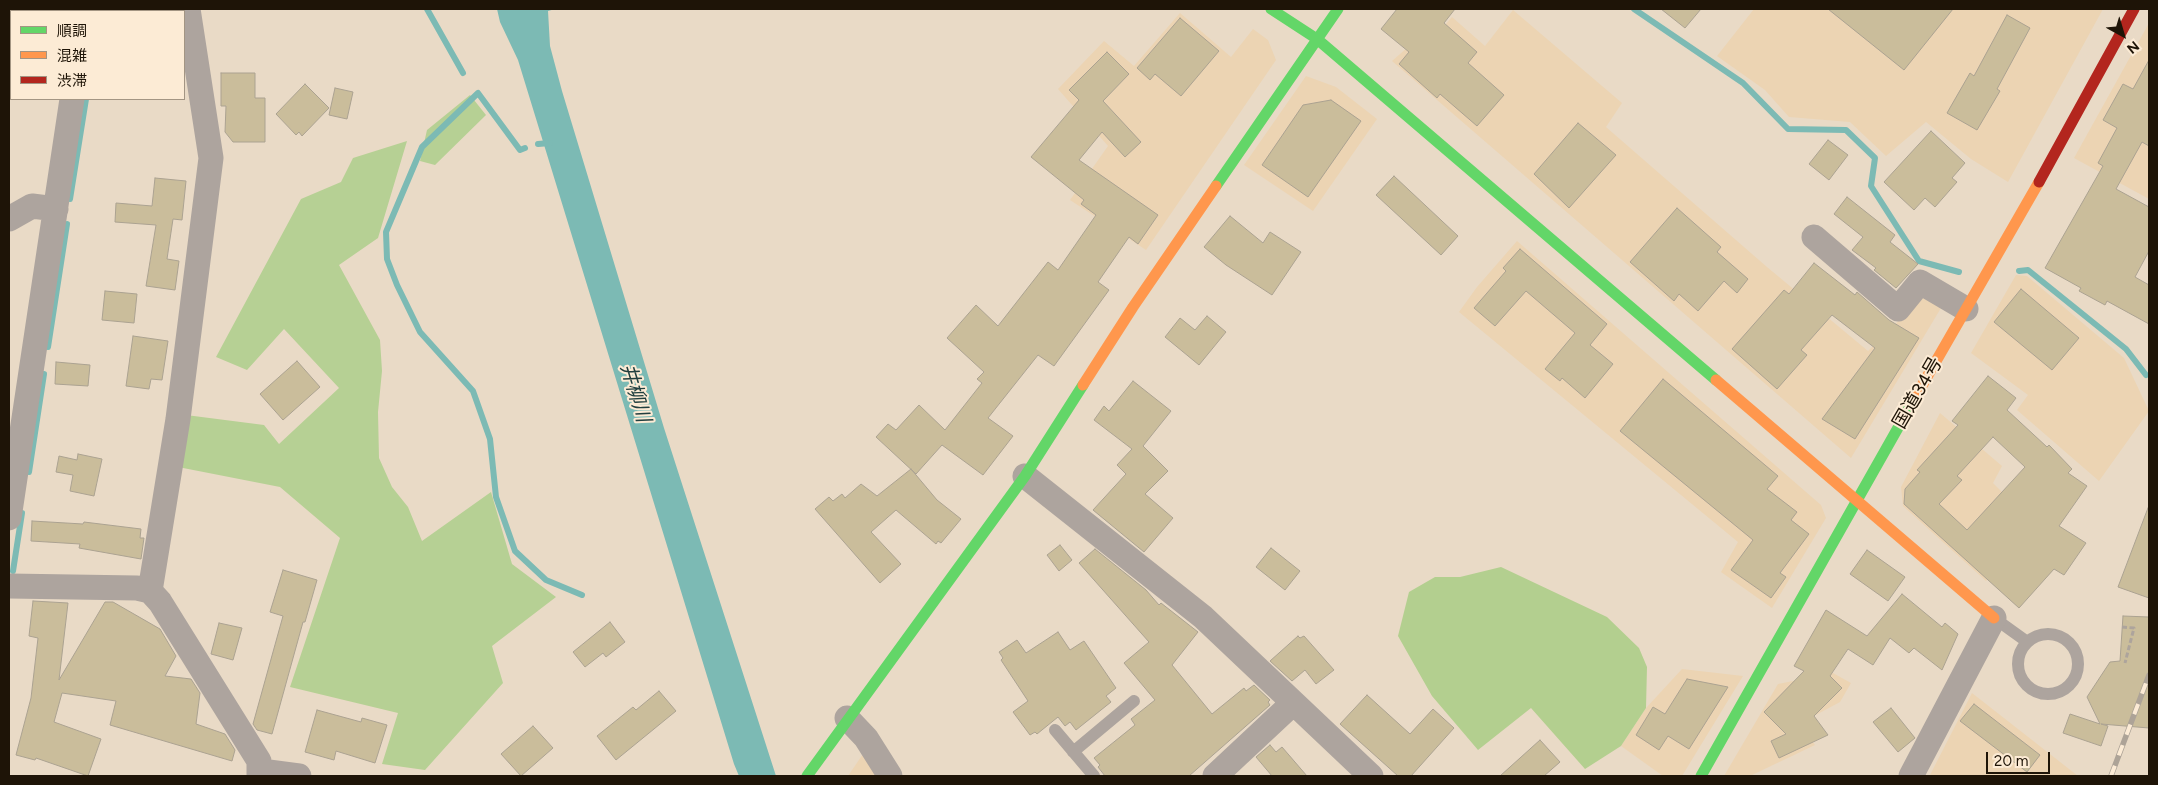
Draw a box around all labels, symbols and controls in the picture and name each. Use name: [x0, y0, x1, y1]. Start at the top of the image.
legend: [10, 10, 185, 100]
north arrow: [2098, 10, 2148, 60]
text: 順調: [57, 22, 87, 40]
text: N: [2123, 37, 2142, 57]
text: 混雑: [57, 47, 87, 65]
text: 渋滞: [57, 72, 87, 90]
street label: 国道34号: [1888, 353, 1948, 433]
water label: 井柳川: [615, 361, 655, 425]
scale bar: [1988, 742, 2052, 774]
text: 20 m: [1994, 752, 2028, 770]

